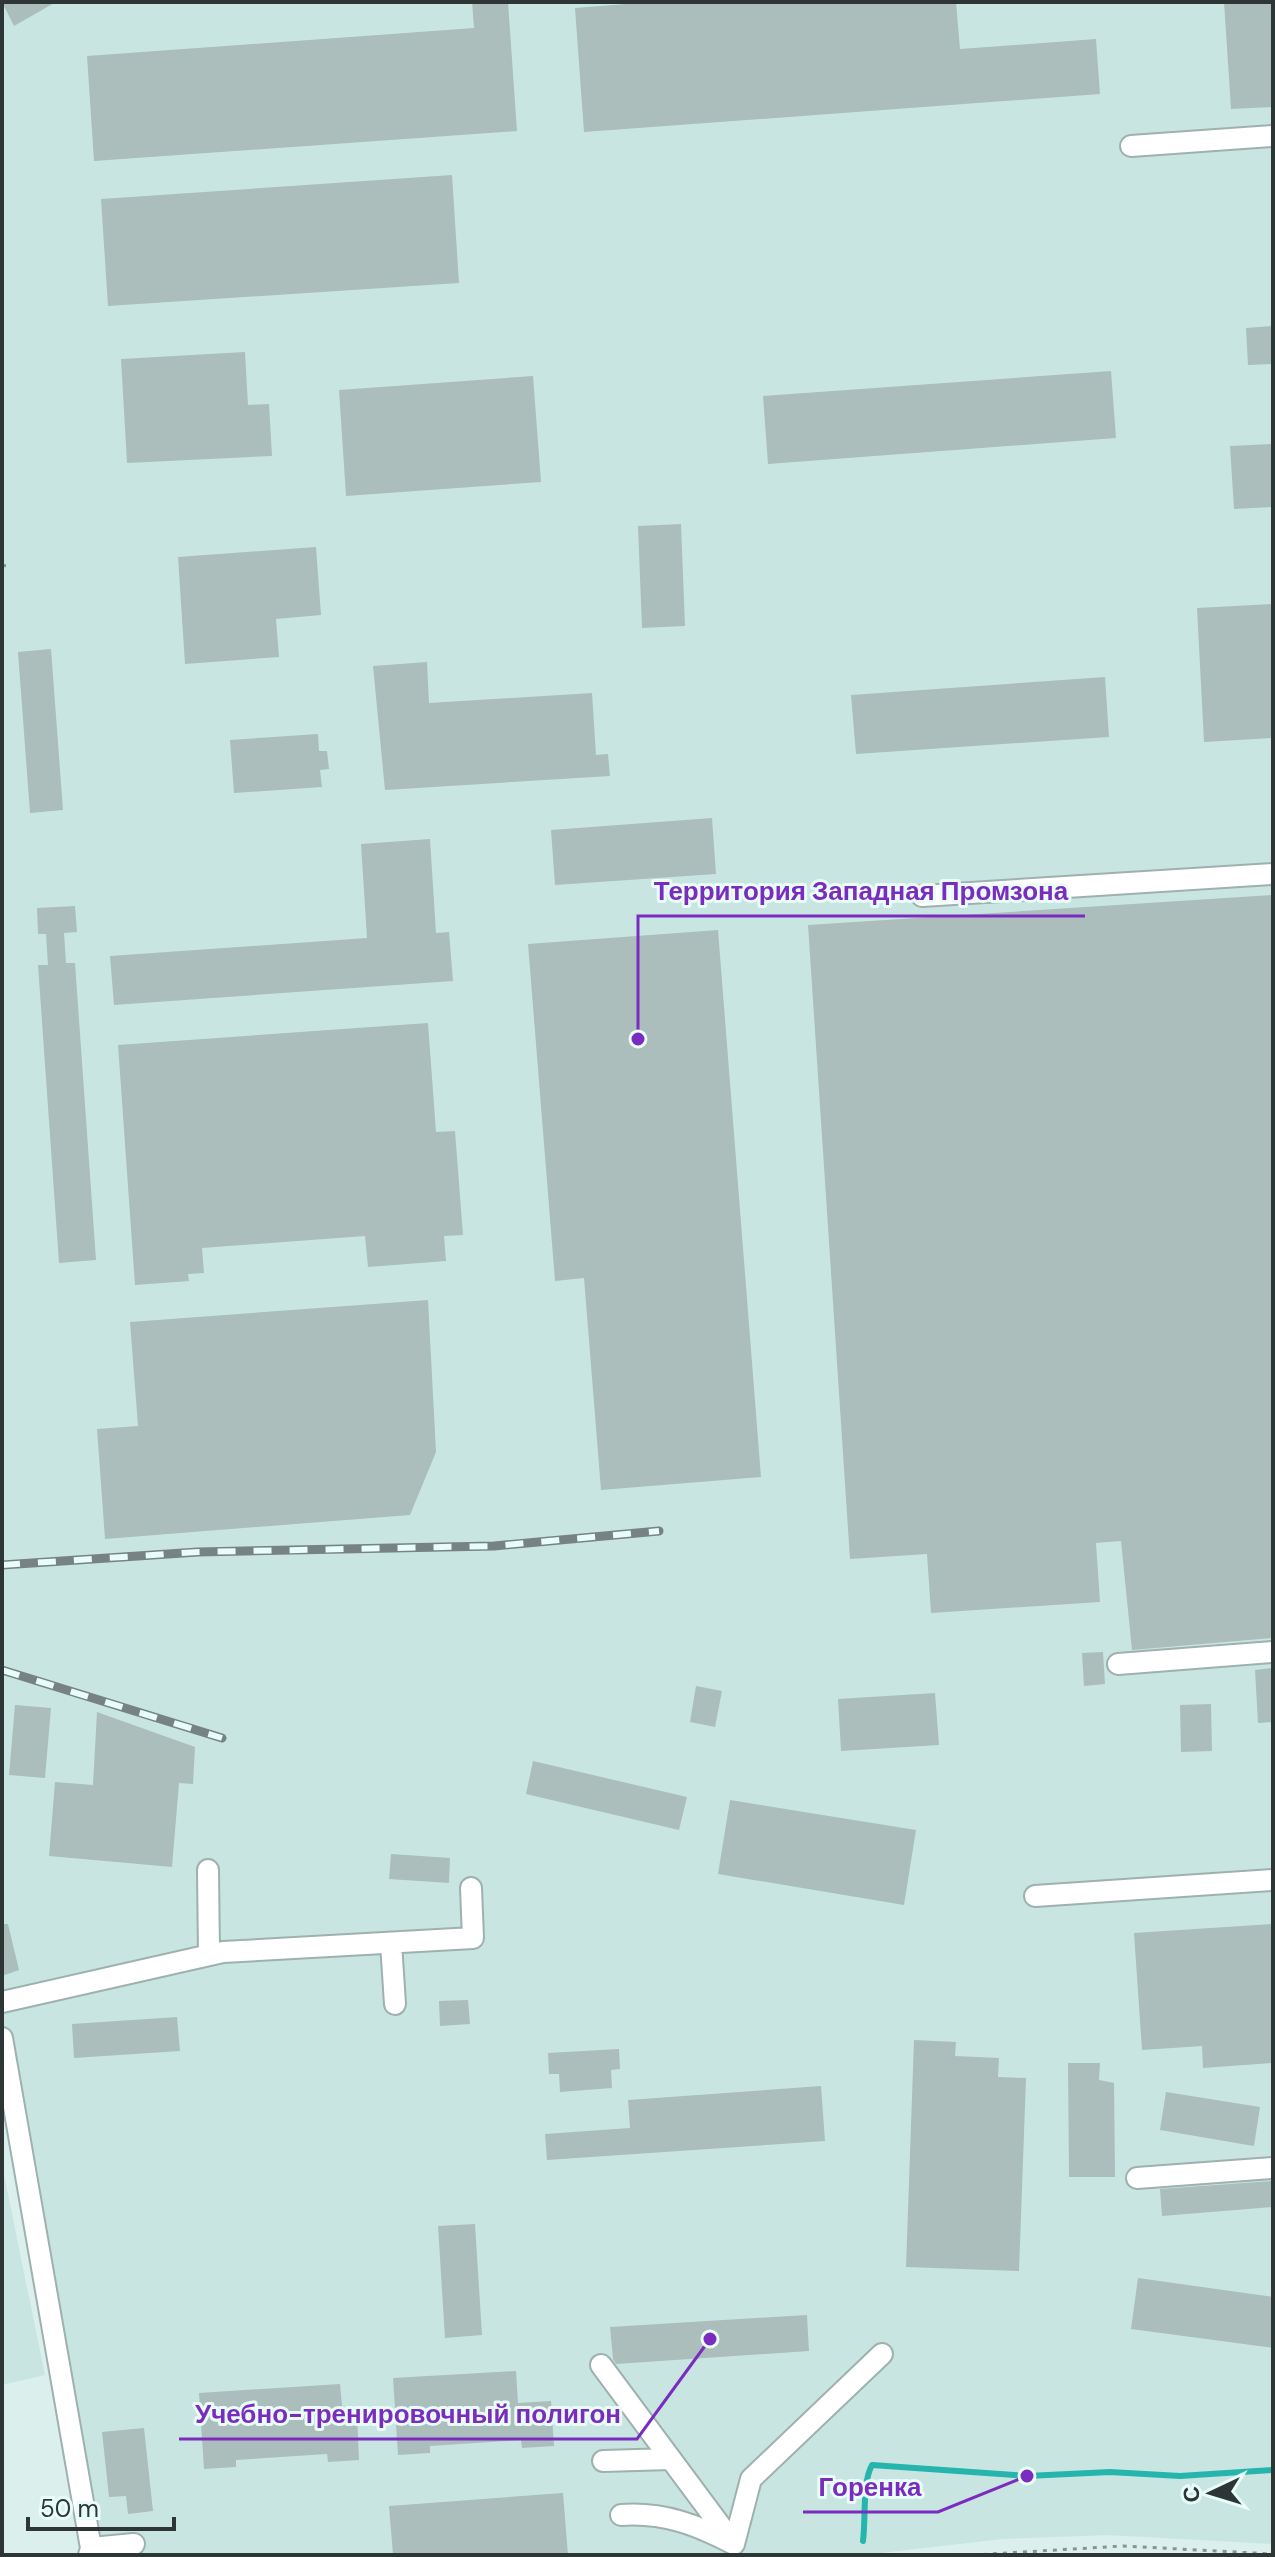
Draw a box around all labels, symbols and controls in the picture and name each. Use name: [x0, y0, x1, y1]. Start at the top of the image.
callout: Территория Западная Промзона: [638, 866, 1085, 916]
text: Территория Западная Промзона: [654, 874, 1069, 908]
callout: Учебно-тренировочный полигон: [179, 2389, 637, 2439]
text: Учебно-тренировочный полигон: [195, 2397, 621, 2431]
north arrow: [1171, 2453, 1251, 2533]
callout: Горенка: [803, 2462, 938, 2512]
text: Горенка: [819, 2470, 922, 2504]
scale bar: [28, 2481, 174, 2531]
text: С: [1177, 2485, 1207, 2503]
text: 50 m: [40, 2493, 99, 2524]

